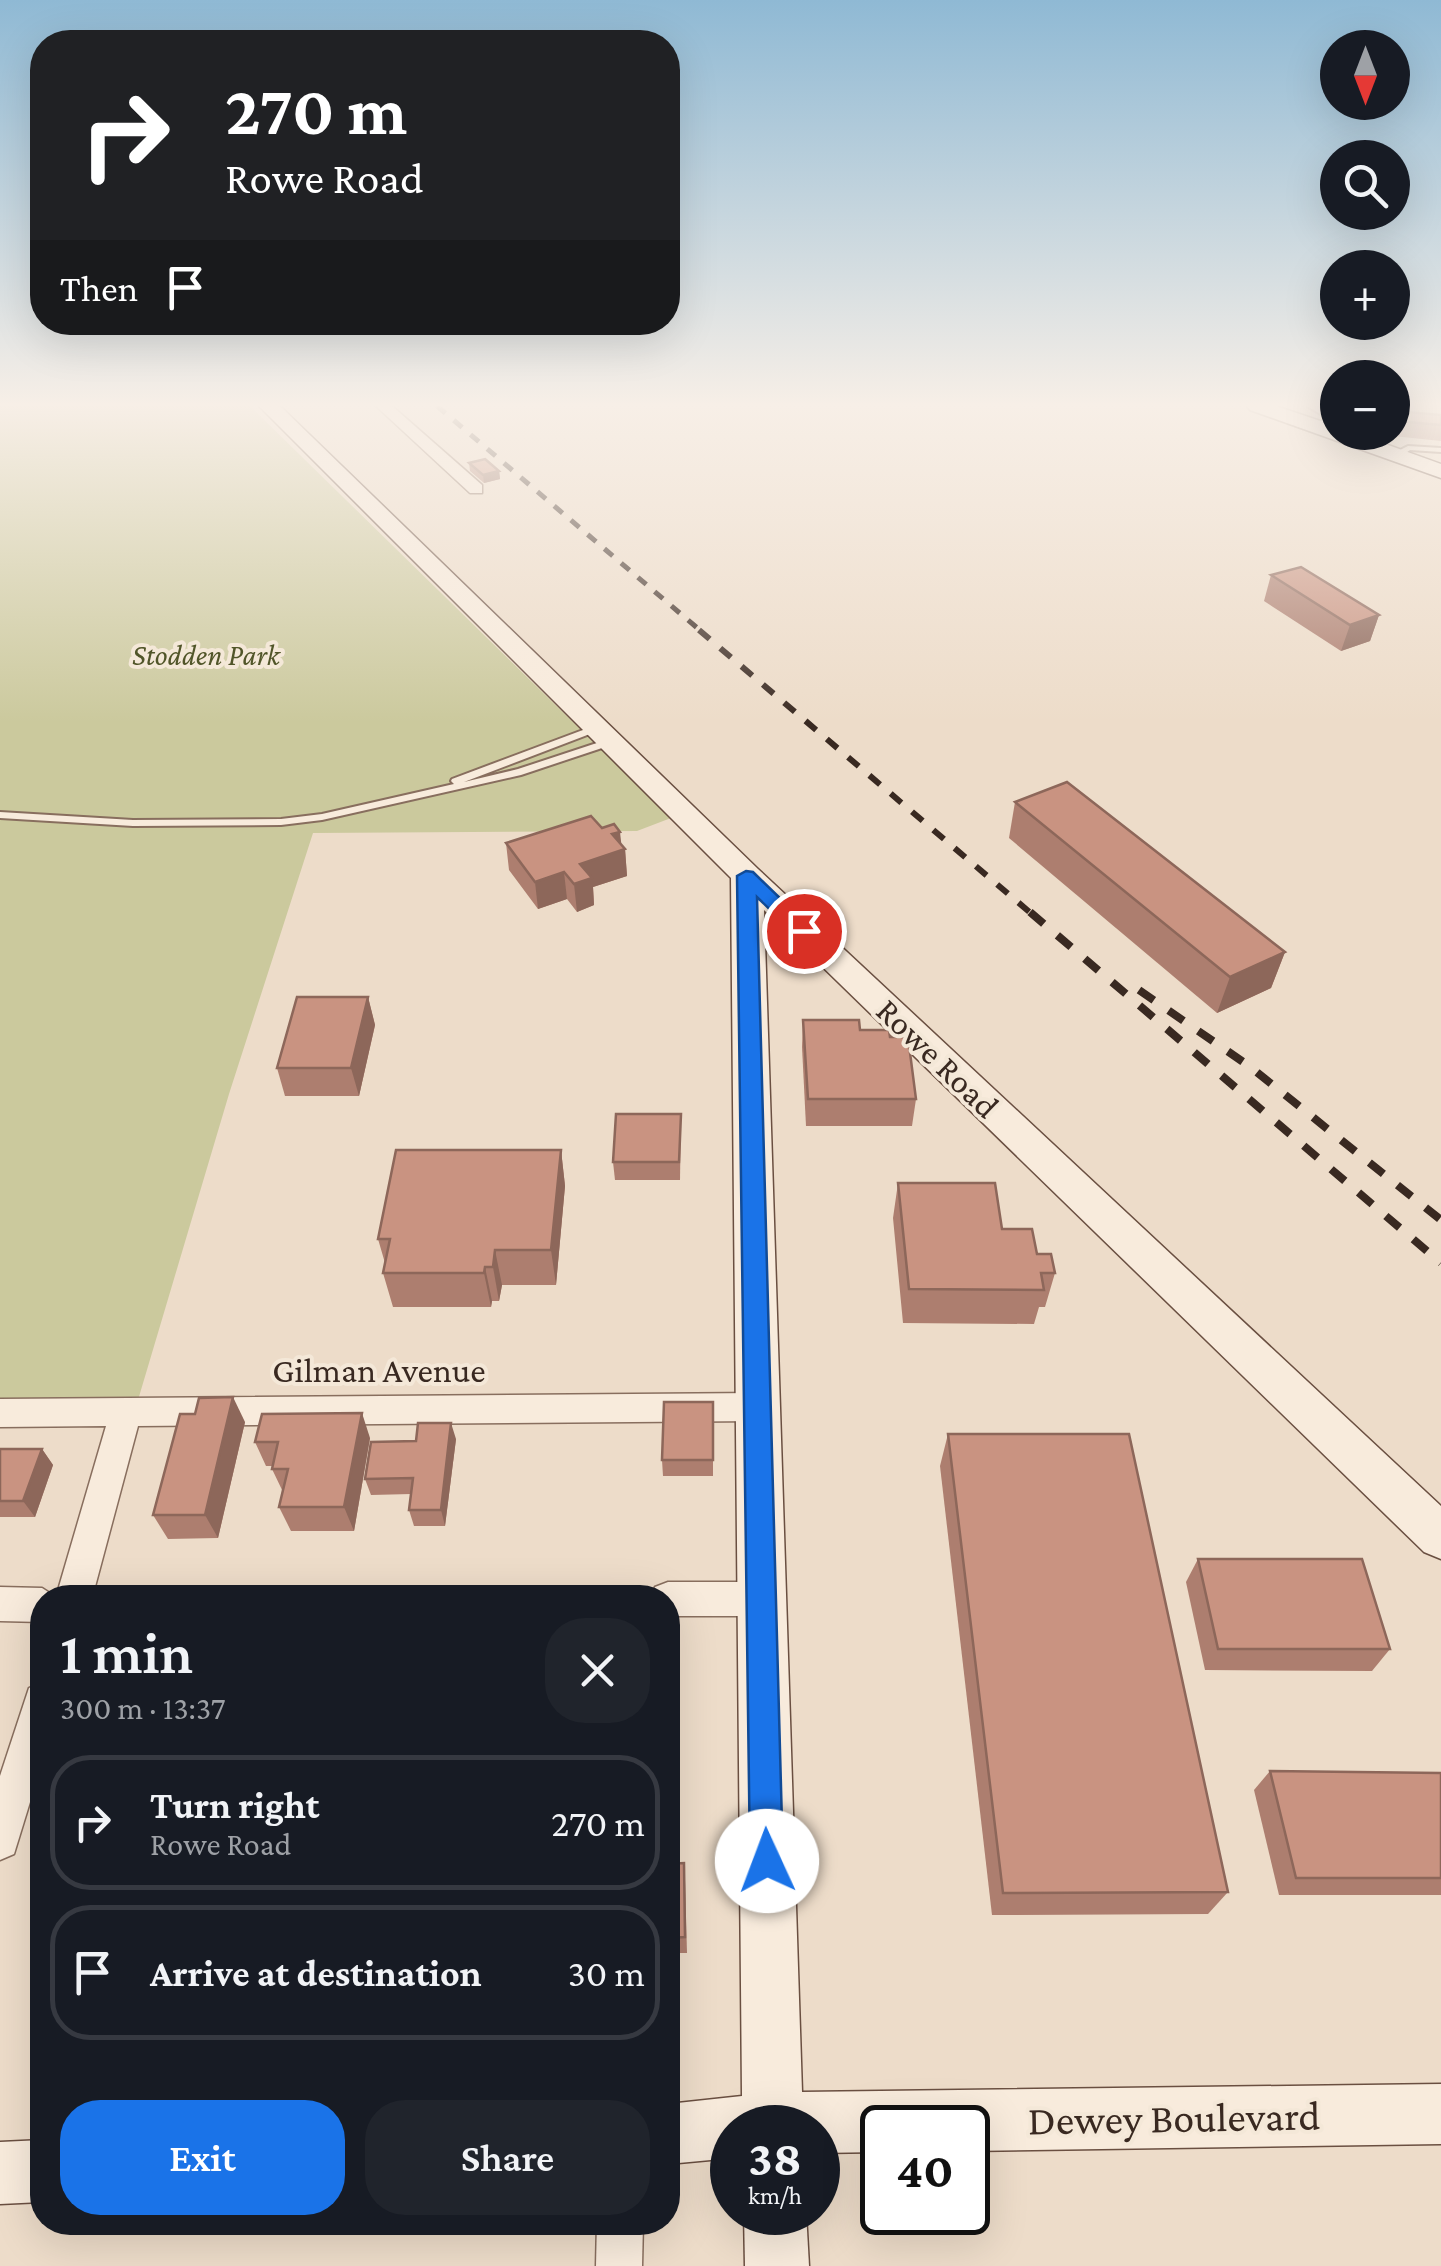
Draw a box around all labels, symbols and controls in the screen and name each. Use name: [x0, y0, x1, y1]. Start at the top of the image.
north arrow: [1320, 30, 1410, 120]
map controls: [1320, 30, 1410, 450]
icon: right: [60, 70, 190, 200]
text: 270 m: [225, 71, 407, 149]
button: search: [1320, 140, 1410, 230]
text: Rowe Road: [225, 153, 424, 203]
button: +: [1320, 250, 1410, 340]
icon: arrive: [158, 260, 213, 315]
text: Then: [60, 267, 138, 309]
button: −: [1320, 360, 1410, 450]
park label: Stodden Park: [132, 638, 282, 671]
pin: [762, 889, 847, 974]
icon: arrive: [777, 904, 832, 959]
street label: Rowe Road: [868, 991, 1007, 1126]
street label: Gilman Avenue: [272, 1351, 486, 1390]
button: close: [545, 1618, 650, 1723]
text: 1 min: [60, 1619, 193, 1686]
text: 300 m · 13:37: [60, 1690, 226, 1726]
text: Turn right: [150, 1784, 319, 1826]
icon: right: [65, 1795, 120, 1850]
text: 270 m: [551, 1802, 645, 1844]
position arrow: [715, 1809, 819, 1913]
text: Rowe Road: [150, 1826, 291, 1862]
icon: arrive: [65, 1945, 120, 2000]
text: Arrive at destination: [150, 1952, 482, 1994]
text: 30 m: [568, 1952, 645, 1994]
street label: Dewey Boulevard: [1027, 2091, 1321, 2144]
button: Exit: [60, 2100, 345, 2215]
button: Share: [365, 2100, 650, 2215]
speed limit sign: 40: [860, 2105, 990, 2235]
text: 38: [748, 2130, 802, 2186]
text: km/h: [748, 2182, 802, 2209]

